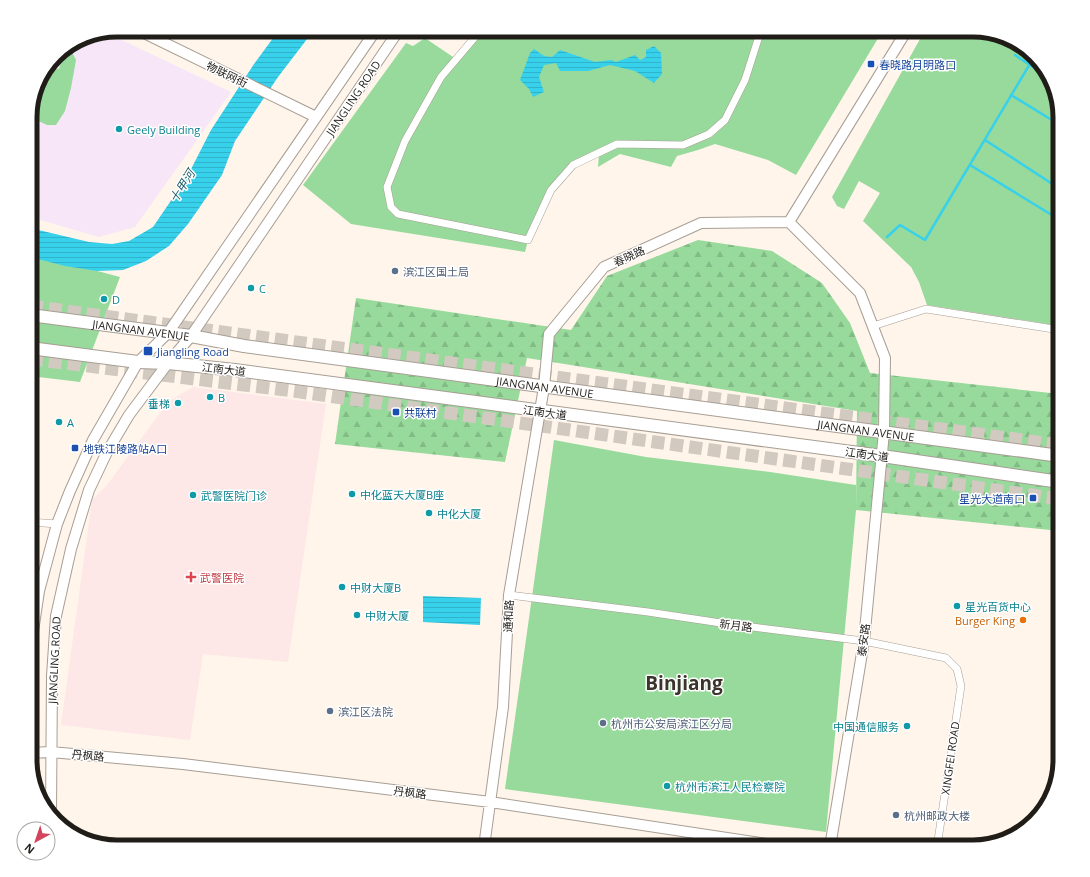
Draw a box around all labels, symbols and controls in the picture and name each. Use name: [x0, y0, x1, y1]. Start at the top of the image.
place label: 春晓路月明路口: [879, 57, 956, 72]
street label: 物联网街: [204, 58, 250, 90]
street label: JIANGLING ROAD: [322, 58, 384, 139]
marker: 春晓路月明路口: [866, 59, 876, 69]
place label: Geely Building: [127, 122, 200, 137]
marker: Geely Building: [114, 124, 124, 134]
water label: 十甲河: [165, 165, 200, 206]
street label: 春晓路: [611, 242, 647, 270]
place label: 滨江区国土局: [403, 264, 469, 279]
marker: 滨江区国土局: [390, 266, 400, 276]
place label: C: [259, 281, 266, 296]
marker: C: [246, 283, 256, 293]
place label: D: [112, 292, 120, 307]
marker: D: [99, 294, 109, 304]
street label: JIANGNAN AVENUE: [91, 316, 191, 343]
place label: Jiangling Road: [156, 344, 229, 359]
marker: Jiangling Road: [142, 345, 154, 357]
street label: 江南大道: [201, 359, 247, 379]
street label: JIANGNAN AVENUE: [495, 372, 594, 401]
place label: B: [218, 390, 225, 405]
marker: B: [205, 392, 215, 402]
place label: 垂梯: [148, 396, 170, 411]
marker: 垂梯: [173, 398, 183, 408]
street label: 江南大道: [522, 402, 568, 422]
place label: 共联村: [404, 405, 437, 420]
marker: 共联村: [391, 407, 401, 417]
place label: A: [67, 415, 74, 430]
street label: JIANGNAN AVENUE: [816, 416, 916, 444]
marker: A: [54, 417, 64, 427]
place label: 地铁江陵路站A口: [83, 441, 167, 456]
marker: 地铁江陵路站A口: [70, 443, 80, 453]
street label: 江南大道: [844, 444, 890, 464]
place label: 中化蓝天大厦B座: [360, 487, 444, 502]
place label: 武警医院门诊: [201, 488, 267, 503]
marker: 中化蓝天大厦B座: [347, 489, 357, 499]
marker: 武警医院门诊: [188, 490, 198, 500]
place label: 星光大道南口: [959, 491, 1025, 506]
marker: 星光大道南口: [1028, 493, 1038, 503]
place label: 中化大厦: [437, 506, 481, 521]
marker: 中化大厦: [424, 508, 434, 518]
place label: 武警医院: [200, 570, 244, 585]
marker: 武警医院: [185, 571, 197, 583]
place label: 中财大厦B: [350, 580, 401, 595]
marker: 中财大厦B: [337, 582, 347, 592]
street label: 通和路: [500, 599, 516, 633]
place label: 星光百货中心: [965, 599, 1031, 614]
marker: 星光百货中心: [952, 601, 962, 611]
place label: 中财大厦: [365, 608, 409, 623]
marker: 中财大厦: [352, 610, 362, 620]
place label: Burger King: [955, 613, 1015, 628]
marker: Burger King: [1018, 615, 1028, 625]
street label: JIANGLING ROAD: [44, 616, 64, 705]
street label: 新月路: [719, 616, 753, 634]
street label: 泰安路: [854, 623, 872, 657]
district label: Binjiang: [645, 670, 723, 696]
place label: 滨江区法院: [338, 704, 393, 719]
marker: 滨江区法院: [325, 706, 335, 716]
place label: 杭州市公安局滨江区分局: [611, 716, 732, 731]
marker: 杭州市公安局滨江区分局: [598, 718, 608, 728]
place label: 中国通信服务: [833, 719, 899, 734]
street label: XINGFEI ROAD: [937, 720, 963, 796]
marker: 中国通信服务: [902, 721, 912, 731]
street label: 丹枫路: [71, 746, 105, 764]
place label: 杭州市滨江人民检察院: [675, 779, 785, 794]
marker: 杭州市滨江人民检察院: [662, 781, 672, 791]
street label: 丹枫路: [393, 783, 427, 801]
place label: 杭州邮政大楼: [904, 808, 970, 823]
marker: 杭州邮政大楼: [891, 810, 901, 820]
north arrow: [16, 821, 56, 861]
text: N: [21, 840, 38, 858]

